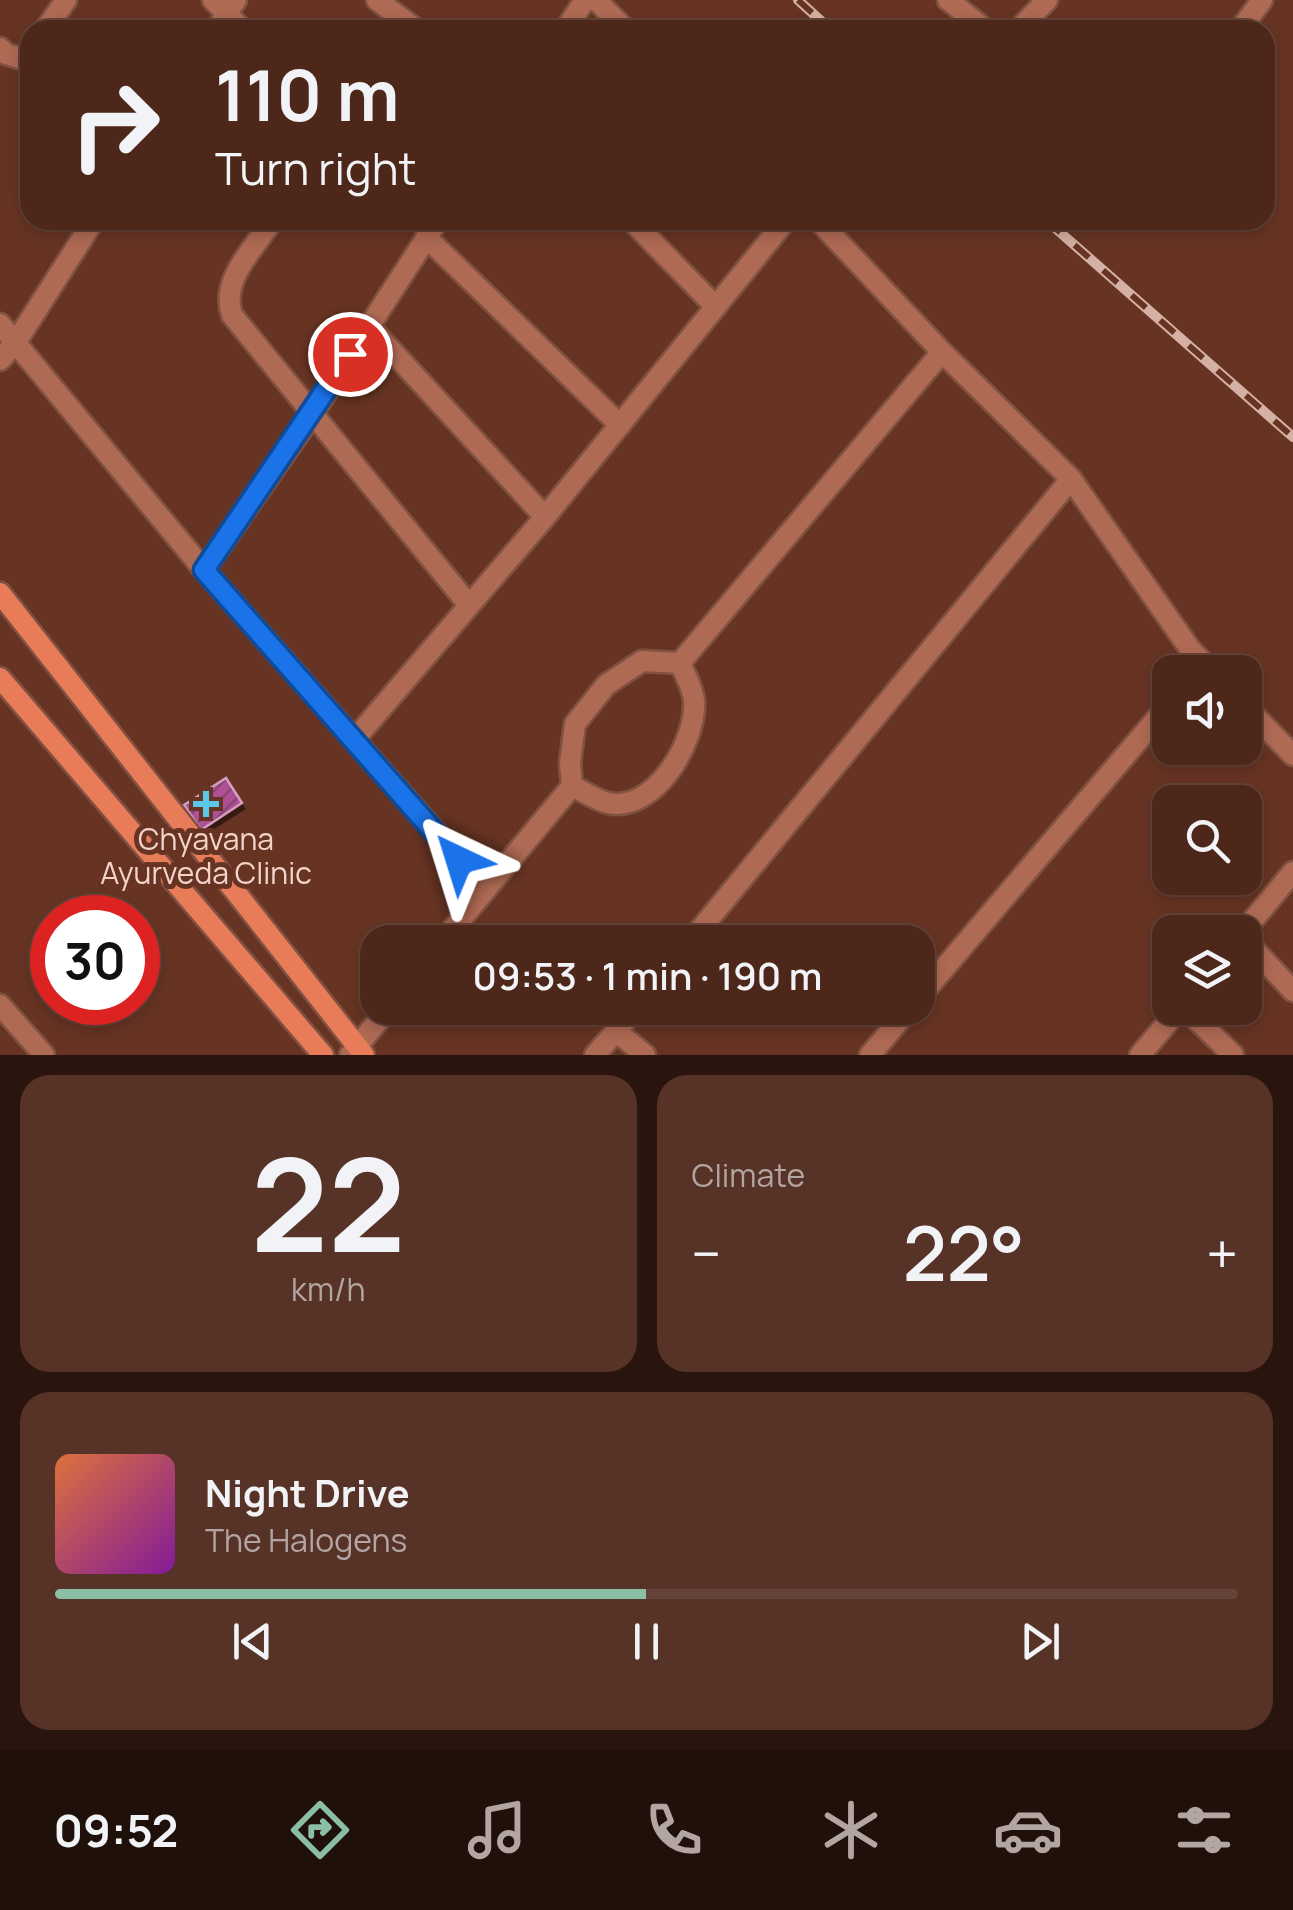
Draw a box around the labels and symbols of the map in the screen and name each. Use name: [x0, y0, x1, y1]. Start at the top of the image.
pin: [308, 312, 393, 397]
marker: Chyavana Ayurveda Clinic: [193, 791, 219, 817]
position arrow: [407, 808, 511, 912]
place label: Chyavana Ayurveda Clinic: [100, 818, 312, 893]
speed limit sign: 30: [30, 895, 160, 1025]

